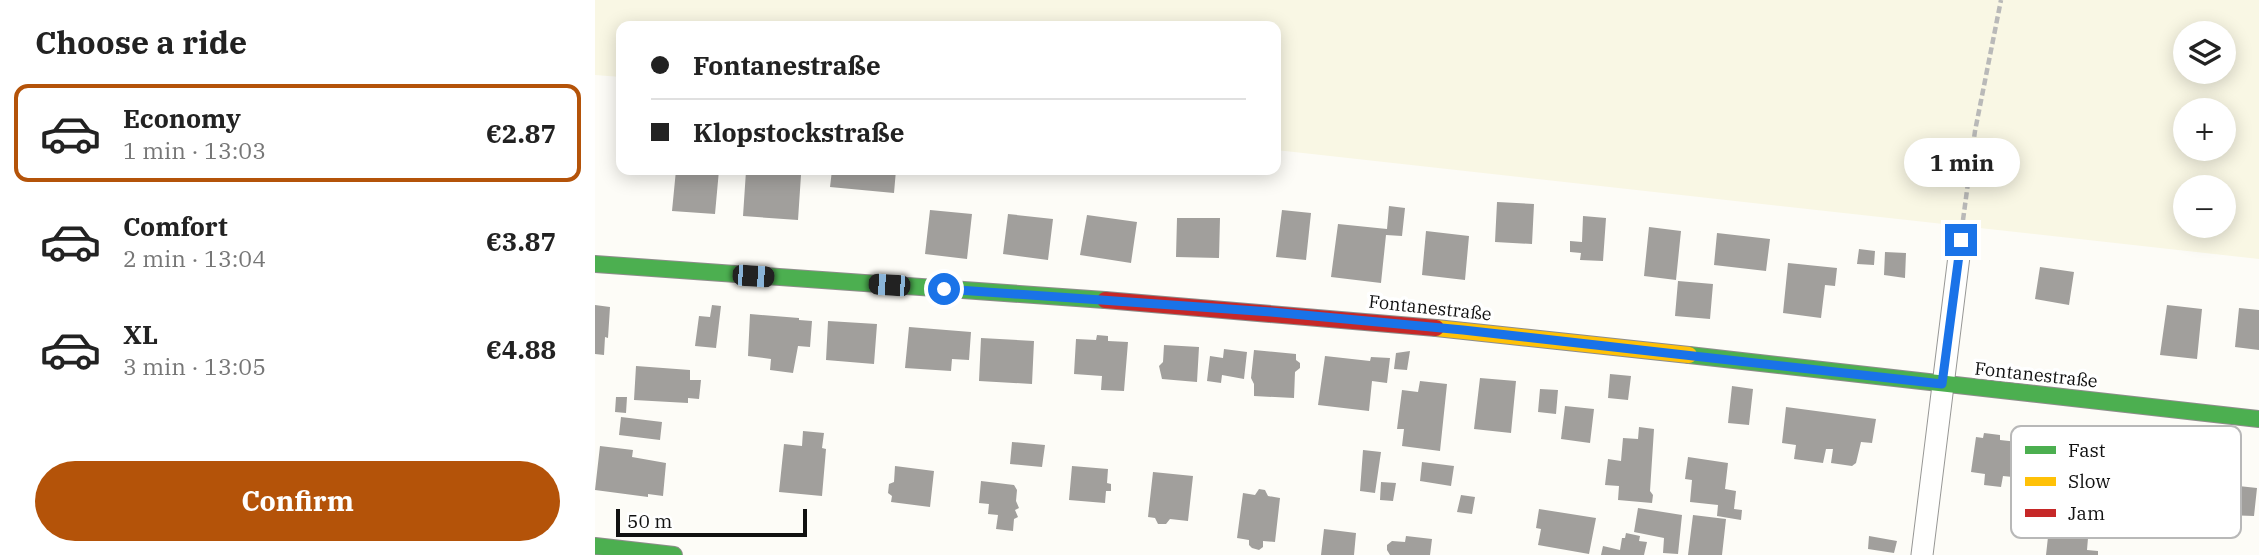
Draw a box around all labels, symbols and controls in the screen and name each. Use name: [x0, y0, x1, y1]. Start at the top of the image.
text: Choose a ride: [35, 21, 247, 63]
map controls: [2173, 21, 2236, 238]
button: layers: [2173, 21, 2236, 84]
text: Fontanestraße: [693, 48, 881, 82]
button: +: [2173, 98, 2236, 161]
text: Economy: [123, 101, 241, 135]
icon: car: [39, 102, 102, 165]
text: Klopstockstraße: [693, 115, 905, 149]
text: €2.87: [486, 116, 556, 150]
text: 1 min · 13:03: [123, 135, 266, 165]
callout: 1 min: [1903, 138, 2019, 188]
text: 1 min: [1930, 147, 1994, 177]
button: −: [2173, 175, 2236, 238]
text: Comfort: [123, 209, 228, 243]
icon: car: [39, 210, 102, 273]
text: €3.87: [486, 224, 556, 258]
route end: [1945, 224, 1977, 256]
text: 2 min · 13:04: [123, 243, 266, 273]
car: [732, 264, 775, 288]
car: [868, 273, 911, 297]
route start: [928, 273, 960, 305]
street label: Fontanestraße: [1367, 290, 1493, 325]
text: XL: [123, 317, 158, 351]
icon: car: [39, 318, 102, 381]
text: €4.88: [486, 332, 556, 366]
text: 3 min · 13:05: [123, 351, 266, 381]
street label: Fontanestraße: [1973, 357, 2099, 392]
legend: [2011, 426, 2241, 538]
text: Fast: [2068, 438, 2106, 462]
button: Confirm: [35, 461, 560, 541]
text: Slow: [2068, 469, 2110, 493]
text: Jam: [2068, 501, 2105, 525]
scale bar: [616, 506, 807, 538]
text: 50 m: [627, 509, 672, 533]

